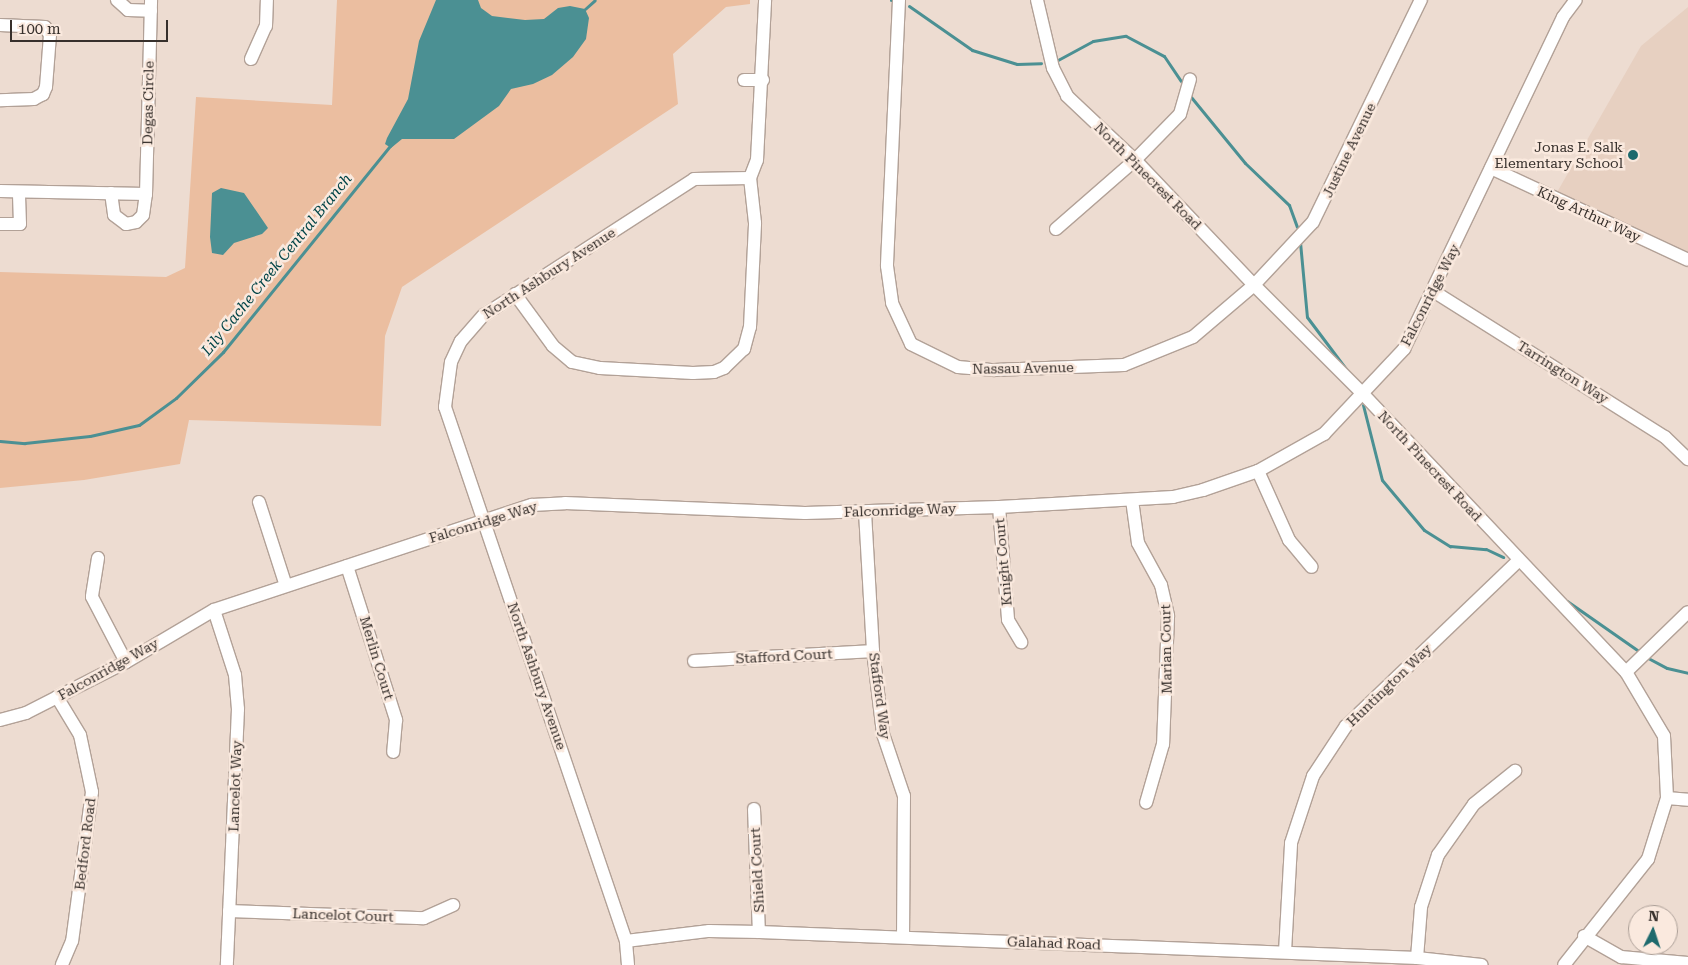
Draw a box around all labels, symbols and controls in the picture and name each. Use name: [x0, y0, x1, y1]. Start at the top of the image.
scale bar: [12, 10, 170, 42]
text: 100 m: [18, 20, 61, 38]
street label: Degas Circle: [139, 61, 157, 145]
street label: Justine Avenue: [1319, 100, 1379, 200]
street label: North Pinecrest Road: [1091, 119, 1205, 233]
place label: Jonas E. Salk Elementary School: [1495, 139, 1623, 172]
marker: Jonas E. Salk Elementary School: [1627, 149, 1639, 161]
water label: Lily Cache Creek Central Branch: [198, 170, 356, 360]
street label: King Arthur Way: [1535, 183, 1643, 245]
street label: North Ashbury Avenue: [480, 224, 618, 322]
street label: Falconridge Way: [1397, 241, 1463, 349]
street label: Tarrington Way: [1514, 337, 1612, 407]
street label: Nassau Avenue: [972, 359, 1074, 377]
street label: North Pinecrest Road: [1375, 407, 1485, 525]
street label: Falconridge Way: [427, 498, 539, 546]
street label: Falconridge Way: [844, 500, 956, 520]
street label: Knight Court: [991, 517, 1015, 607]
street label: North Ashbury Avenue: [504, 600, 570, 752]
street label: Marian Court: [1157, 604, 1175, 694]
street label: Merlin Court: [356, 614, 398, 702]
street label: Falconridge Way: [55, 634, 161, 704]
street label: Huntington Way: [1343, 640, 1435, 730]
street label: Stafford Court: [735, 645, 833, 667]
street label: Stafford Way: [866, 652, 894, 740]
street label: Lancelot Way: [225, 740, 245, 832]
street label: Bedford Road: [71, 797, 99, 891]
street label: Shield Court: [746, 827, 768, 913]
street label: Lancelot Court: [292, 905, 394, 925]
north arrow: [1628, 905, 1678, 955]
text: N: [1648, 908, 1660, 924]
street label: Galahad Road: [1007, 933, 1101, 953]

